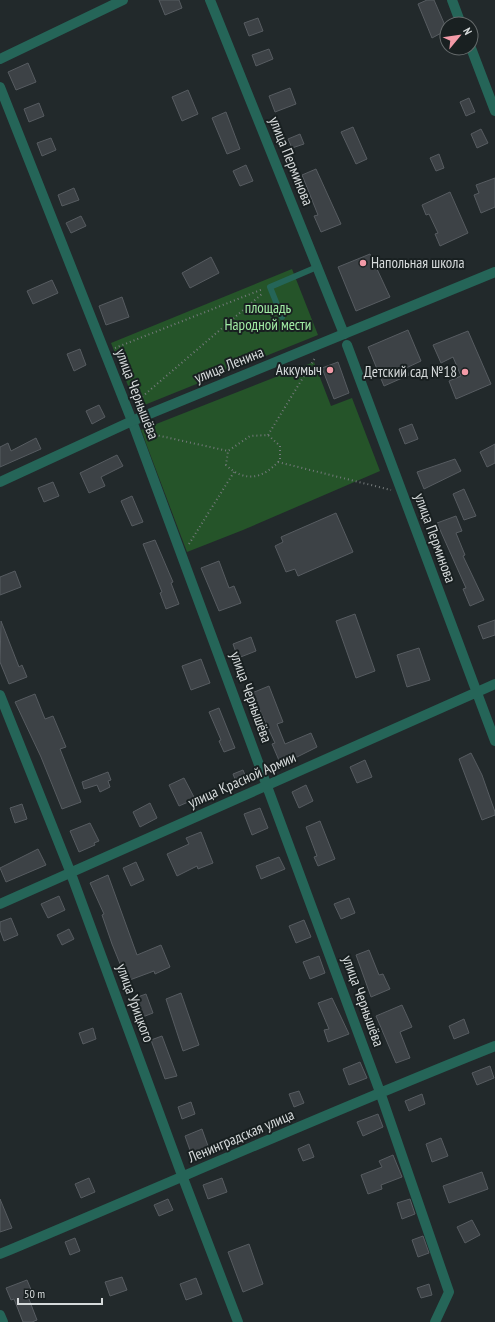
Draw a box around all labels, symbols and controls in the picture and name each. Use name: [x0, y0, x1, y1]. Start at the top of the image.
north arrow: [439, 16, 479, 56]
text: N: [460, 25, 475, 37]
street label: улица Перминова: [265, 114, 318, 208]
place label: Напольная школа: [371, 253, 464, 272]
marker: Напольная школа: [358, 258, 368, 268]
park label: площадь Народной мести: [225, 298, 311, 334]
street label: улица Ленина: [191, 342, 266, 387]
street label: улица Чернышёва: [111, 346, 163, 442]
place label: Аккумыч: [276, 360, 322, 379]
place label: Детский сад №18: [364, 362, 457, 381]
marker: Аккумыч: [325, 365, 335, 375]
marker: Детский сад №18: [460, 367, 470, 377]
street label: улица Перминова: [410, 490, 460, 585]
street label: улица Чернышёва: [226, 649, 277, 745]
street label: улица Красной Армии: [185, 747, 299, 812]
street label: улица Чернышёва: [338, 953, 389, 1049]
street label: улица Урицкого: [112, 961, 158, 1045]
street label: Ленинградская улица: [184, 1105, 297, 1167]
scale bar: [18, 1280, 102, 1306]
text: 50 m: [24, 1286, 45, 1301]

